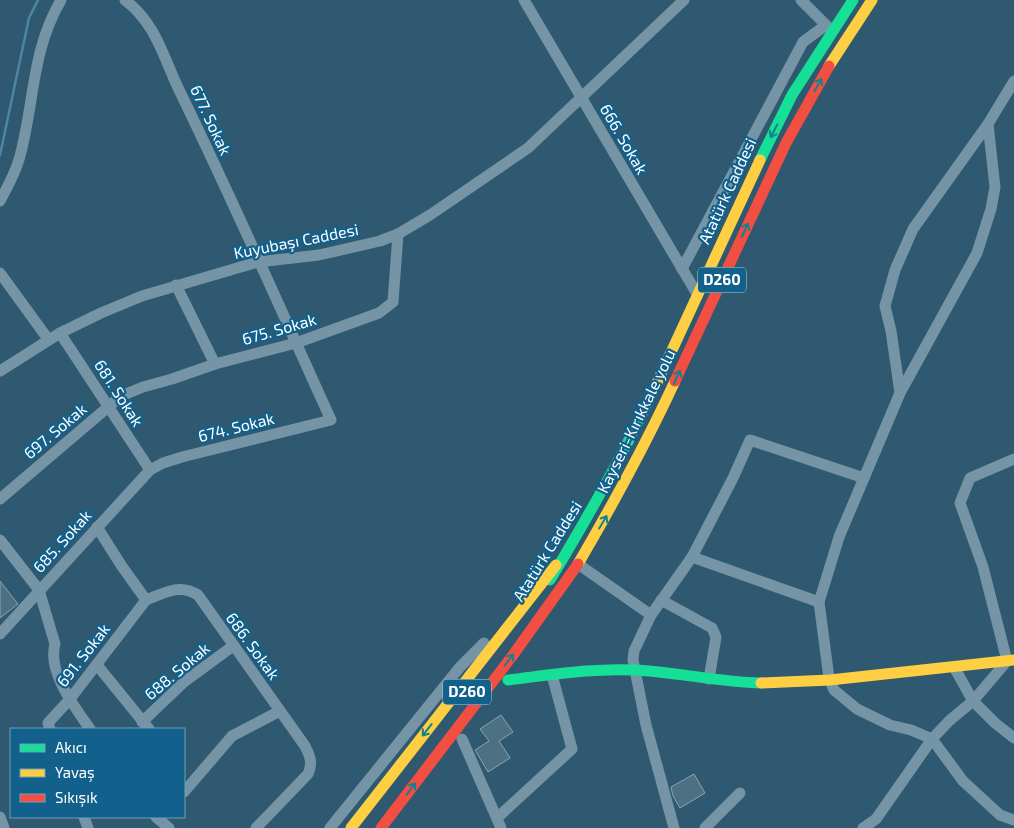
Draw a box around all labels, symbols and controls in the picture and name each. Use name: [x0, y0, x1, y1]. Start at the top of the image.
one-way arrow: [813, 77, 823, 92]
street label: 677. Sokak: [187, 82, 236, 158]
street label: 666. Sokak: [597, 100, 652, 177]
one-way arrow: [769, 123, 778, 138]
street label: Atatürk Caddesi: [694, 135, 759, 247]
street label: Kuyubaşı Caddesi: [232, 219, 360, 263]
one-way arrow: [741, 223, 750, 238]
road number: D260: [698, 268, 746, 292]
street label: 675. Sokak: [240, 309, 318, 348]
street label: Kayseri-Kırıkkale yolu: [592, 346, 679, 496]
street label: 681. Sokak: [91, 356, 148, 430]
one-way arrow: [673, 370, 682, 385]
street label: 697. Sokak: [19, 399, 90, 462]
street label: 674. Sokak: [196, 408, 276, 445]
street label: Atatürk Caddesi: [508, 497, 585, 604]
street label: 685. Sokak: [29, 505, 95, 576]
one-way arrow: [598, 515, 608, 529]
street label: 686. Sokak: [223, 608, 284, 683]
street label: 691. Sokak: [52, 619, 113, 690]
street label: 688. Sokak: [140, 638, 213, 703]
one-way arrow: [504, 653, 514, 667]
road number: D260: [443, 680, 491, 704]
one-way arrow: [421, 723, 432, 736]
legend: [10, 728, 185, 818]
text: Akıcı: [55, 738, 87, 756]
text: Yavaş: [55, 763, 95, 782]
one-way arrow: [406, 782, 416, 796]
text: Sıkışık: [55, 788, 98, 807]

